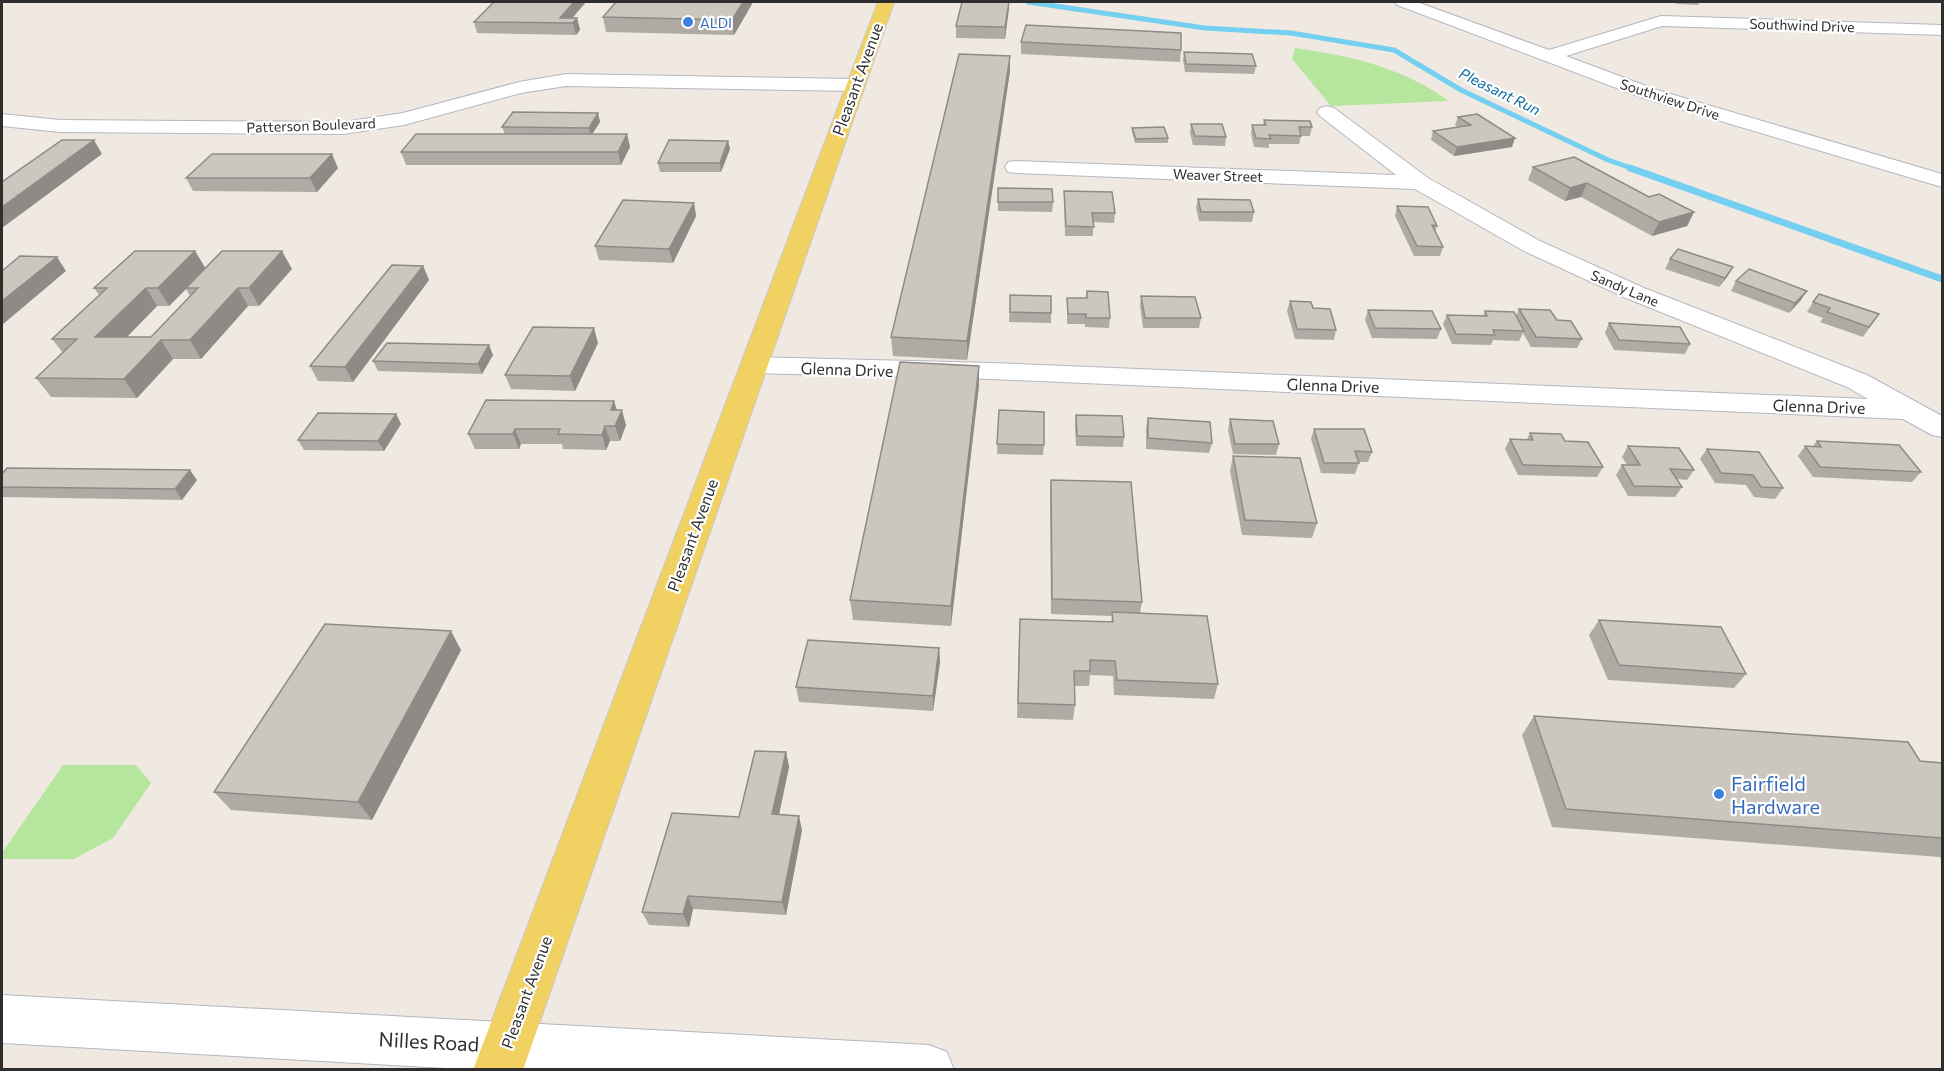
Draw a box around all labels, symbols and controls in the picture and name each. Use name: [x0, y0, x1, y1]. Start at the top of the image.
place label: ALDI: [700, 14, 732, 31]
marker: ALDI: [681, 15, 695, 29]
street label: Southwind Drive: [1749, 15, 1855, 35]
street label: Pleasant Avenue: [828, 20, 886, 138]
water label: Pleasant Run: [1456, 64, 1544, 118]
street label: Southview Drive: [1618, 75, 1722, 123]
street label: Patterson Boulevard: [246, 114, 376, 136]
street label: Weaver Street: [1173, 165, 1264, 185]
street label: Sandy Lane: [1588, 266, 1662, 310]
street label: Glenna Drive: [800, 358, 894, 380]
street label: Glenna Drive: [1286, 374, 1380, 396]
street label: Glenna Drive: [1772, 395, 1866, 417]
street label: Pleasant Avenue: [663, 476, 721, 594]
place label: Fairfield Hardware: [1731, 771, 1820, 818]
marker: Fairfield Hardware: [1712, 787, 1726, 801]
street label: Pleasant Avenue: [497, 933, 555, 1051]
street label: Nilles Road: [378, 1026, 480, 1056]

